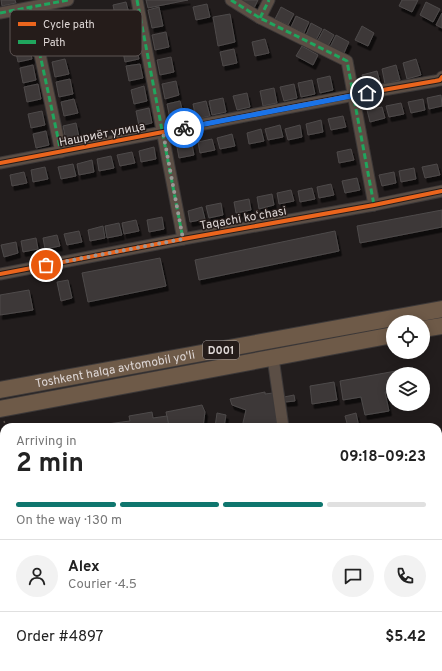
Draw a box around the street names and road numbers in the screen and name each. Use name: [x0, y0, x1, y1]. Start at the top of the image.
street label: Нашриёт улица: [58, 119, 147, 151]
street label: Taqachi koʻchasi: [199, 203, 288, 234]
road number: D001: [203, 341, 239, 359]
street label: Toshkent halqa avtomobil yo'li: [34, 347, 196, 392]

